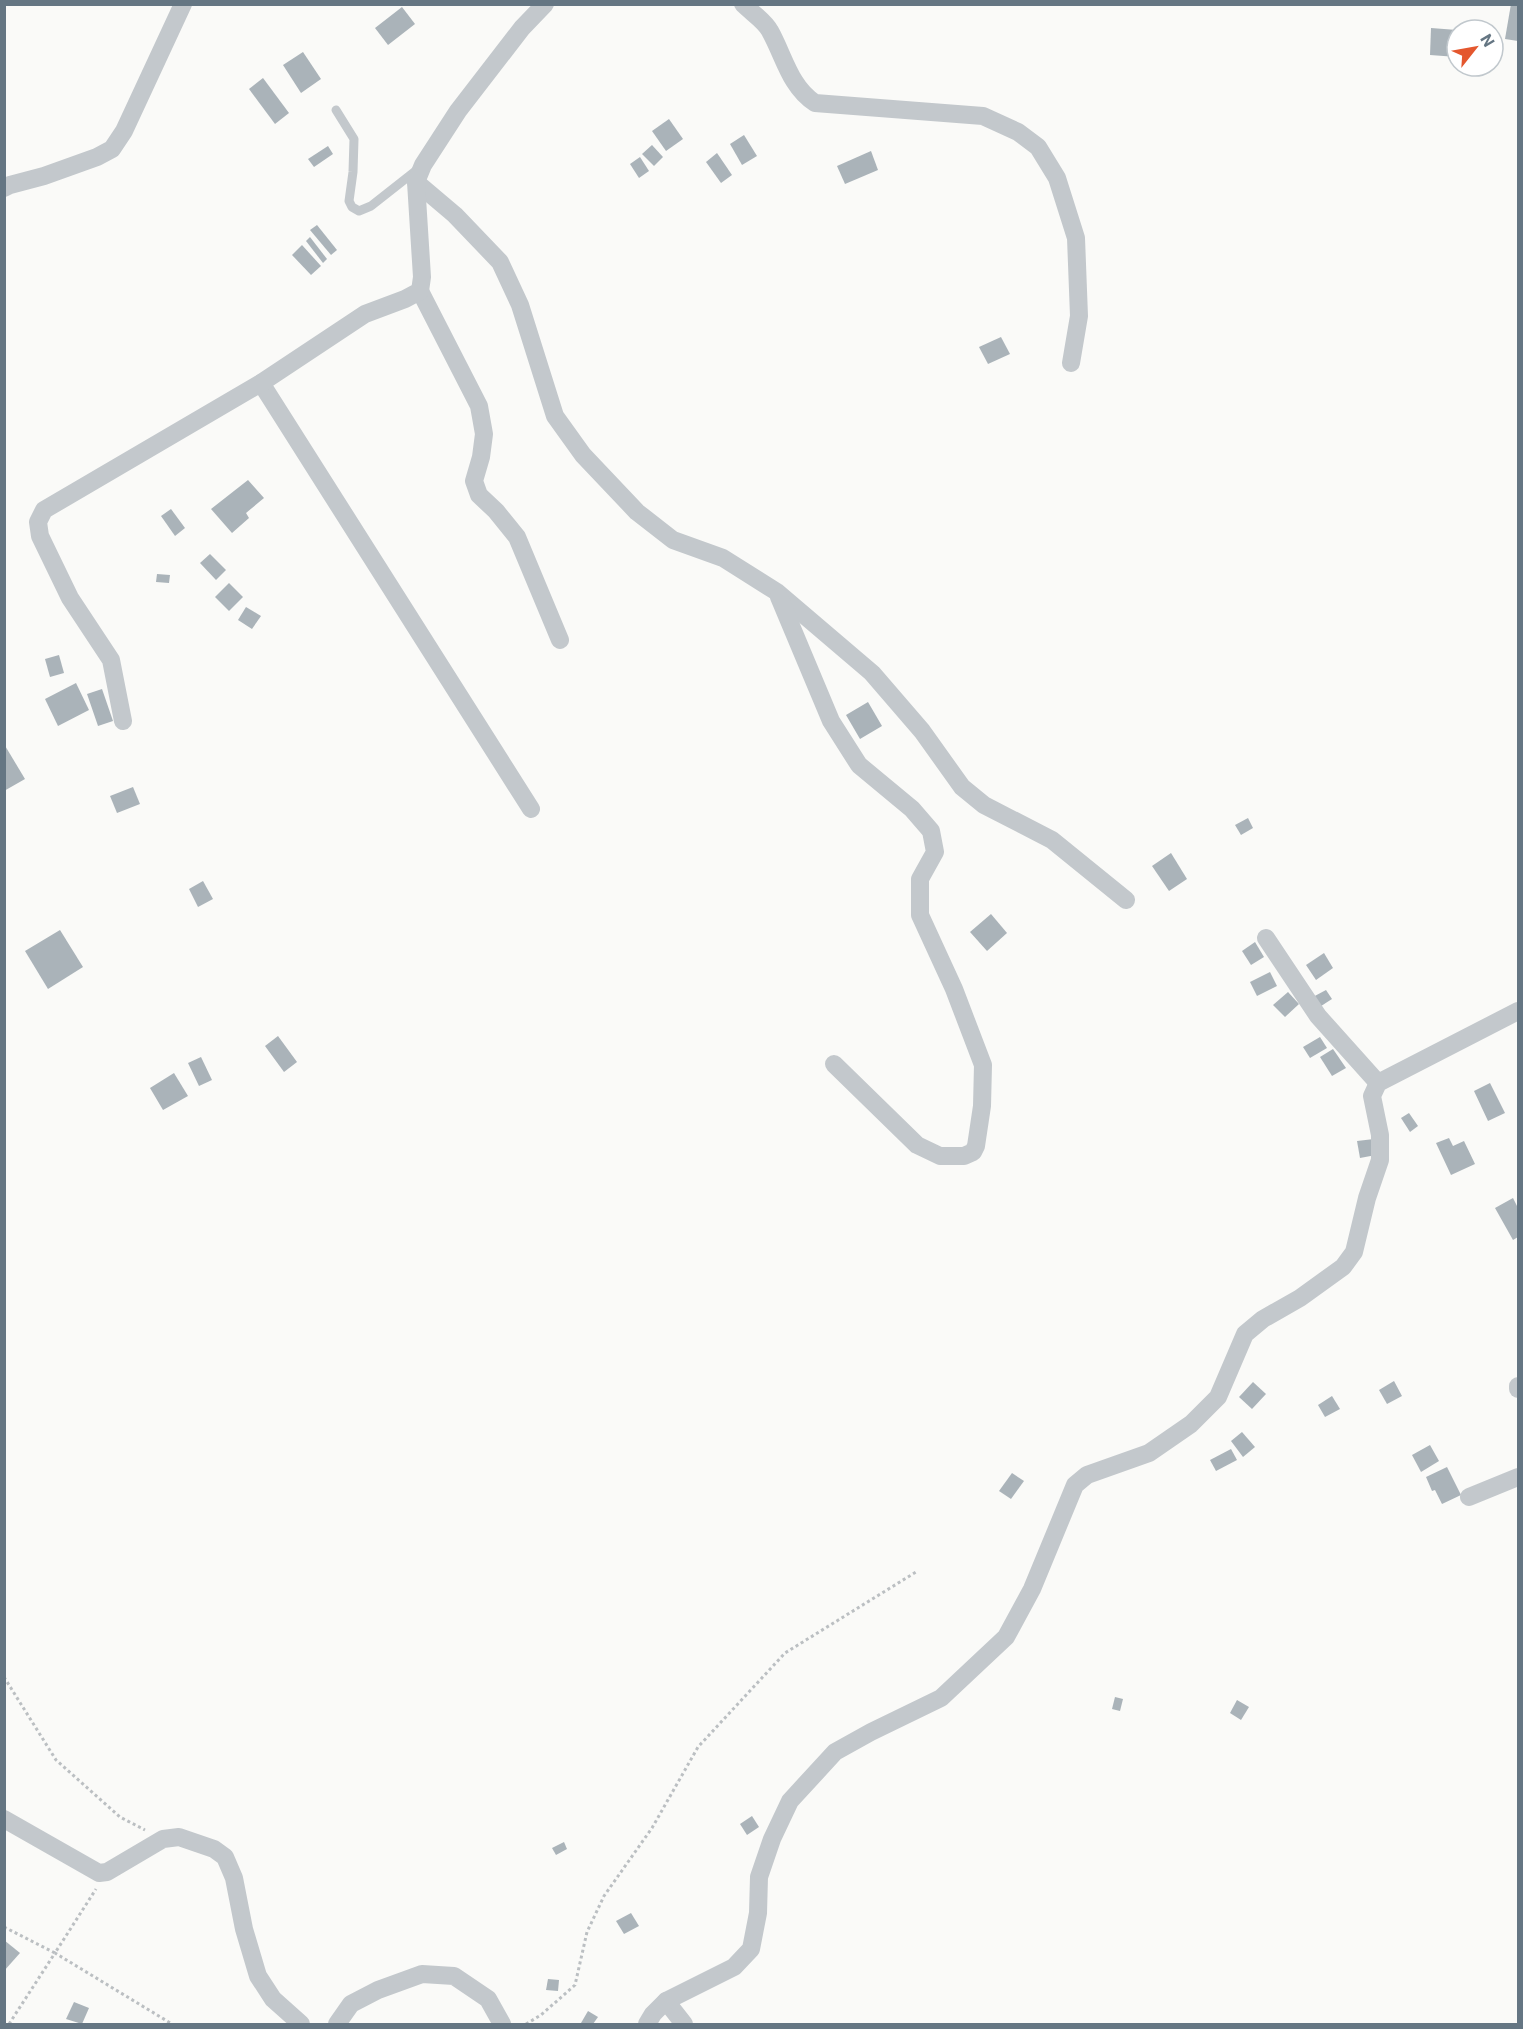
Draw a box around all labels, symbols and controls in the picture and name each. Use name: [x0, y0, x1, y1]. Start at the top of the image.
north arrow: [1445, 18, 1505, 78]
text: N: [1476, 31, 1498, 50]

